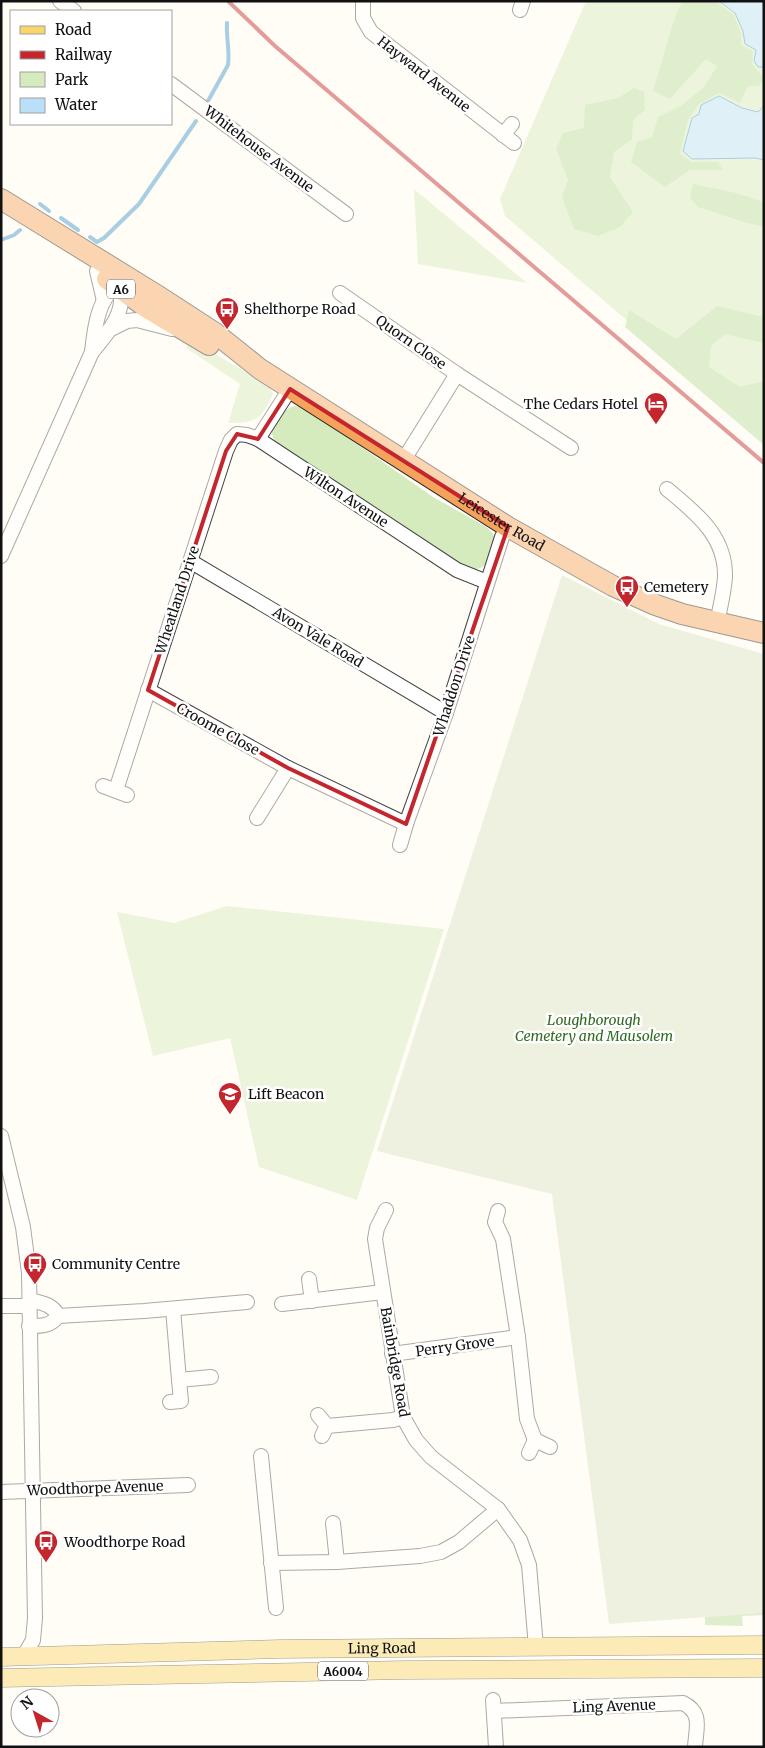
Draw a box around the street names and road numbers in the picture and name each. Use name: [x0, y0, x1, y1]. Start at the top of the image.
street label: Hayward Avenue: [374, 32, 474, 116]
street label: Whitehouse Avenue: [200, 101, 318, 196]
road number: A6: [107, 280, 135, 298]
street label: Quorn Close: [372, 311, 450, 373]
street label: Wilton Avenue: [299, 462, 392, 531]
street label: Leicester Road: [455, 489, 548, 555]
street label: Wheatland Drive: [151, 544, 203, 657]
street label: Avon Vale Road: [268, 602, 367, 671]
street label: Whaddon Drive: [429, 633, 479, 740]
street label: Croome Close: [173, 699, 263, 759]
street label: Bainbridge Road: [376, 1306, 414, 1419]
street label: Perry Grove: [414, 1332, 496, 1360]
street label: Woodthorpe Avenue: [25, 1477, 164, 1499]
street label: Ling Road: [348, 1639, 417, 1657]
road number: A6004: [318, 1662, 368, 1680]
street label: Ling Avenue: [572, 1696, 656, 1716]

